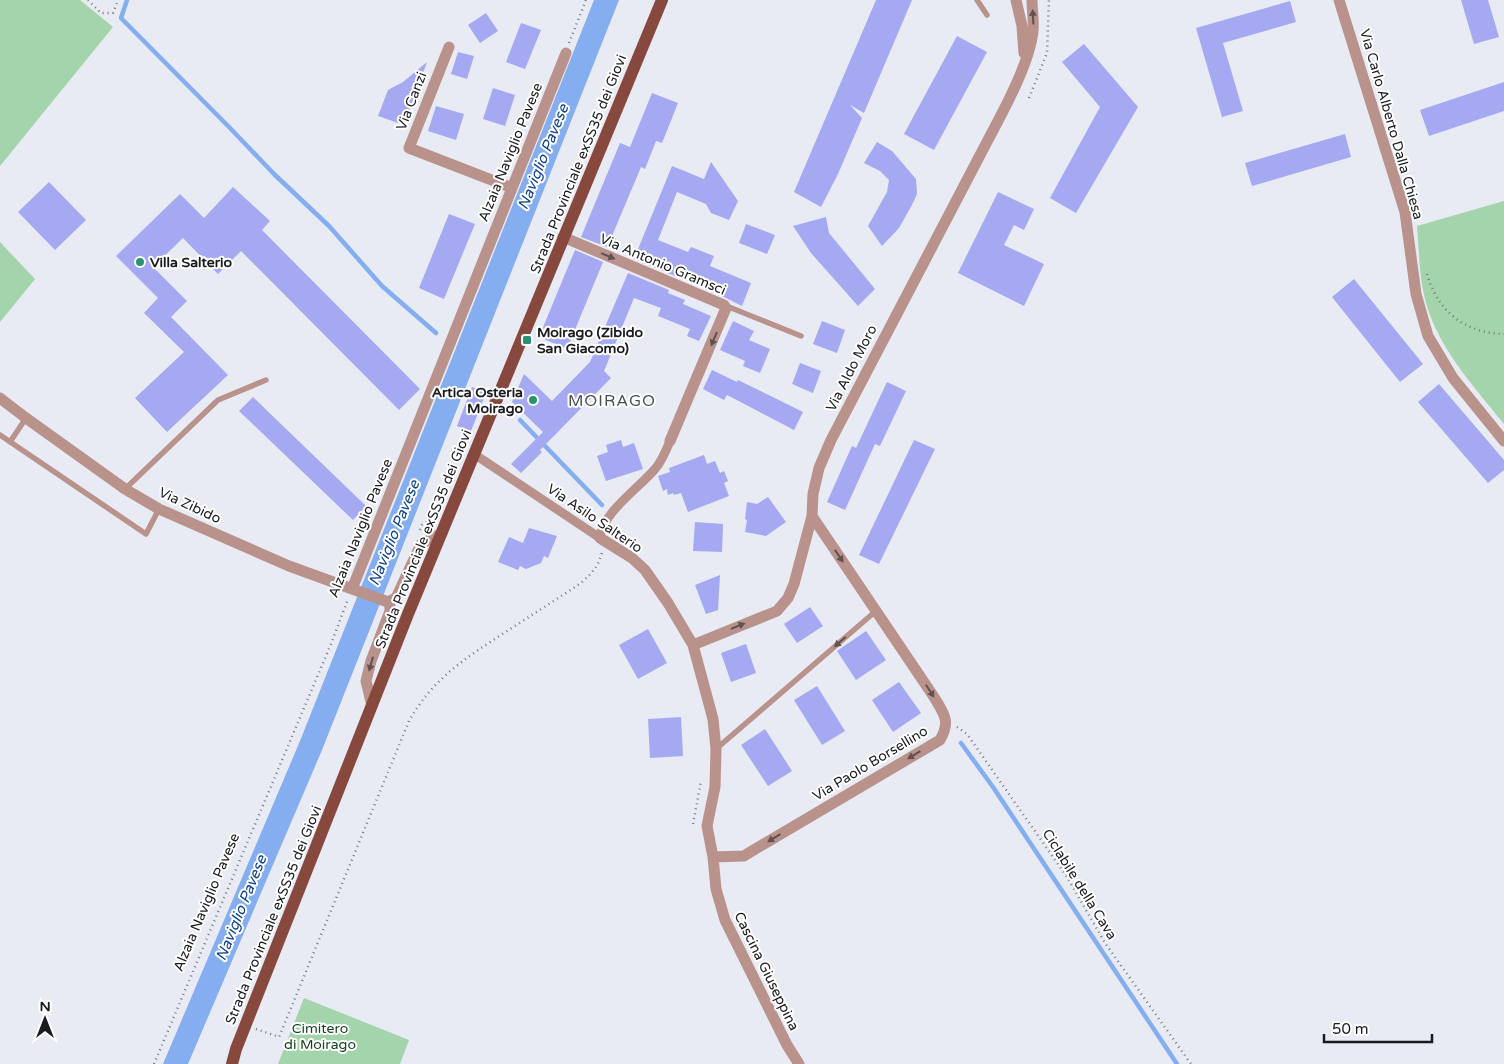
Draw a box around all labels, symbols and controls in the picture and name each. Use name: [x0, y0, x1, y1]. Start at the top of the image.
one-way arrow: [1029, 9, 1037, 25]
street label: Via Carlo Alberto Dalla Chiesa: [1356, 27, 1427, 221]
street label: Strada Provinciale exSS35 dei Giovi: [527, 52, 630, 276]
street label: Via Canzi: [393, 70, 430, 133]
street label: Alzaia Naviglio Pavese: [474, 80, 546, 224]
water label: Naviglio Pavese: [514, 102, 572, 212]
street label: Via Antonio Gramsci: [597, 230, 729, 299]
one-way arrow: [601, 252, 616, 260]
place label: Villa Salterio: [150, 254, 233, 271]
marker: Villa Salterio: [134, 256, 146, 268]
street label: Via Aldo Moro: [822, 322, 881, 414]
place label: Moirago (Zibido San Giacomo): [537, 324, 643, 357]
one-way arrow: [709, 332, 717, 346]
marker: Moirago (Zibido San Giacomo): [521, 334, 533, 346]
place label: Artica Osteria Moirago: [432, 384, 523, 417]
district label: MOIRAGO: [568, 391, 656, 411]
marker: Artica Osteria Moirago: [527, 394, 539, 406]
street label: Strada Provinciale exSS35 dei Giovi: [372, 427, 475, 651]
street label: Alzaia Naviglio Pavese: [324, 456, 396, 600]
water label: Naviglio Pavese: [365, 478, 423, 588]
street label: Via Asilo Salterio: [544, 480, 646, 557]
street label: Via Zibido: [156, 484, 224, 527]
one-way arrow: [834, 550, 844, 563]
one-way arrow: [731, 622, 745, 630]
one-way arrow: [835, 636, 847, 648]
one-way arrow: [366, 656, 374, 671]
one-way arrow: [926, 684, 935, 698]
street label: Via Paolo Borsellino: [810, 722, 931, 805]
one-way arrow: [907, 751, 920, 760]
street label: Strada Provinciale exSS35 dei Giovi: [222, 803, 325, 1027]
street label: Ciclabile della Cava: [1039, 826, 1121, 943]
street label: Alzaia Naviglio Pavese: [169, 831, 243, 973]
one-way arrow: [766, 834, 781, 842]
water label: Naviglio Pavese: [212, 853, 270, 963]
street label: Cascina Giuseppina: [730, 909, 803, 1033]
north arrow: [20, 994, 70, 1044]
text: N: [39, 998, 51, 1015]
scale bar: [1324, 1012, 1432, 1044]
park label: Cimitero di Moirago: [284, 1020, 356, 1053]
text: 50 m: [1332, 1020, 1369, 1038]

